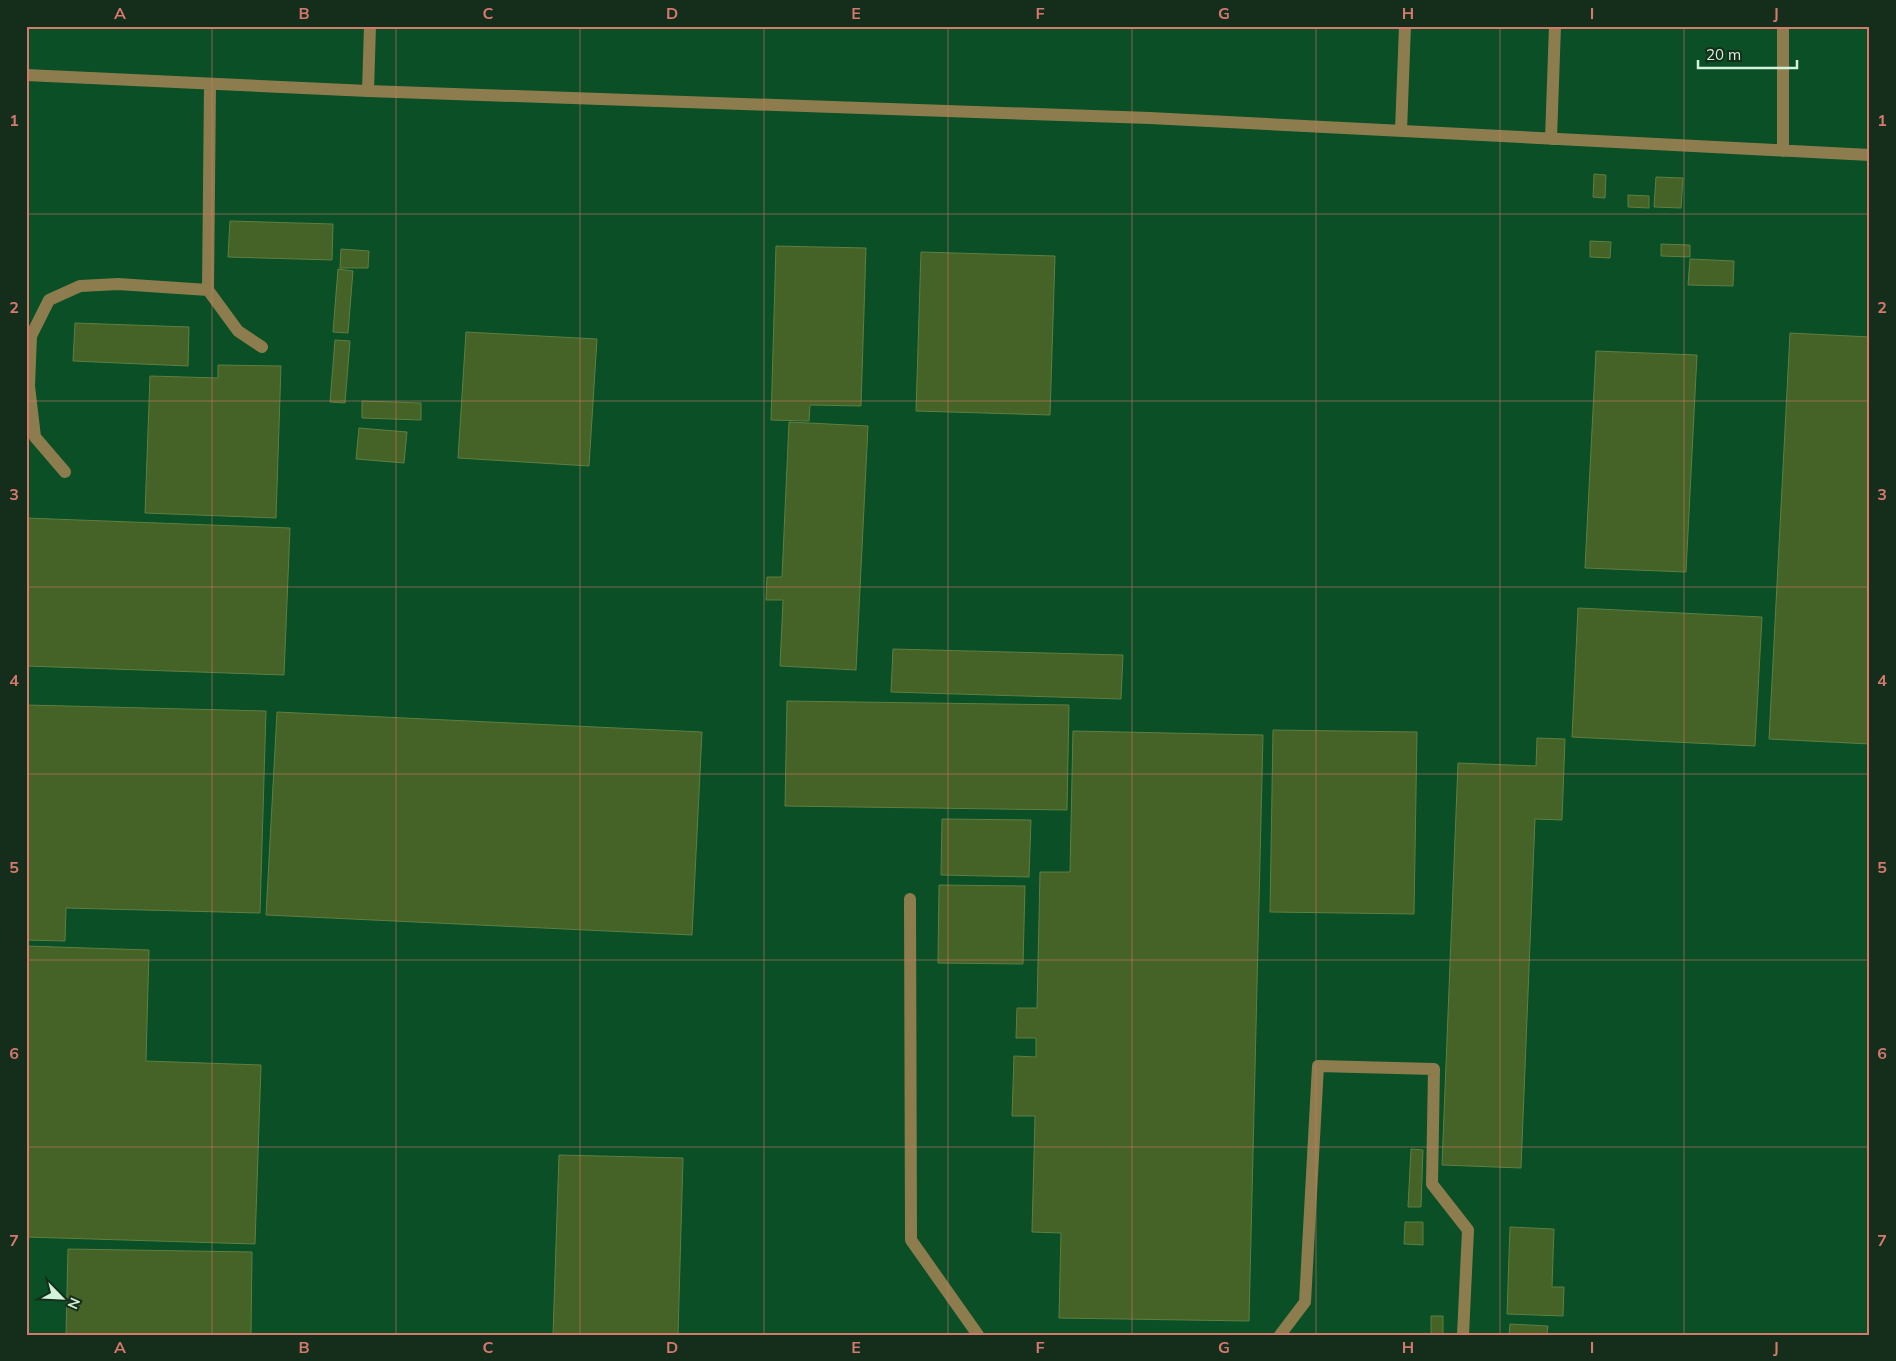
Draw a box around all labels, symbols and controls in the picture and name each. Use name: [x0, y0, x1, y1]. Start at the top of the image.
text: A: [114, 3, 126, 23]
text: B: [298, 3, 310, 23]
text: C: [483, 3, 494, 23]
text: D: [666, 3, 678, 23]
text: E: [851, 3, 861, 23]
text: F: [1035, 3, 1045, 23]
text: G: [1218, 3, 1230, 23]
text: H: [1402, 3, 1414, 23]
text: I: [1590, 3, 1594, 23]
text: J: [1773, 3, 1779, 23]
scale bar: [1698, 38, 1797, 70]
text: 20 m: [1706, 45, 1741, 64]
text: 1: [9, 110, 19, 130]
text: 1: [1877, 110, 1887, 130]
text: 2: [9, 297, 19, 317]
text: 2: [1877, 297, 1887, 317]
text: 3: [9, 484, 19, 504]
text: 3: [1877, 484, 1887, 504]
text: 4: [9, 670, 19, 690]
text: 4: [1877, 670, 1887, 690]
text: 5: [9, 857, 19, 877]
text: 5: [1877, 857, 1887, 877]
text: 6: [9, 1043, 19, 1063]
text: 6: [1877, 1043, 1887, 1063]
text: 7: [9, 1230, 19, 1250]
text: 7: [1877, 1230, 1887, 1250]
north arrow: [38, 1274, 88, 1324]
text: N: [64, 1295, 84, 1312]
text: A: [114, 1337, 126, 1357]
text: B: [298, 1337, 310, 1357]
text: C: [483, 1337, 494, 1357]
text: D: [666, 1337, 678, 1357]
text: E: [851, 1337, 861, 1357]
text: F: [1035, 1337, 1045, 1357]
text: G: [1218, 1337, 1230, 1357]
text: H: [1402, 1337, 1414, 1357]
text: I: [1590, 1337, 1594, 1357]
text: J: [1773, 1337, 1779, 1357]

